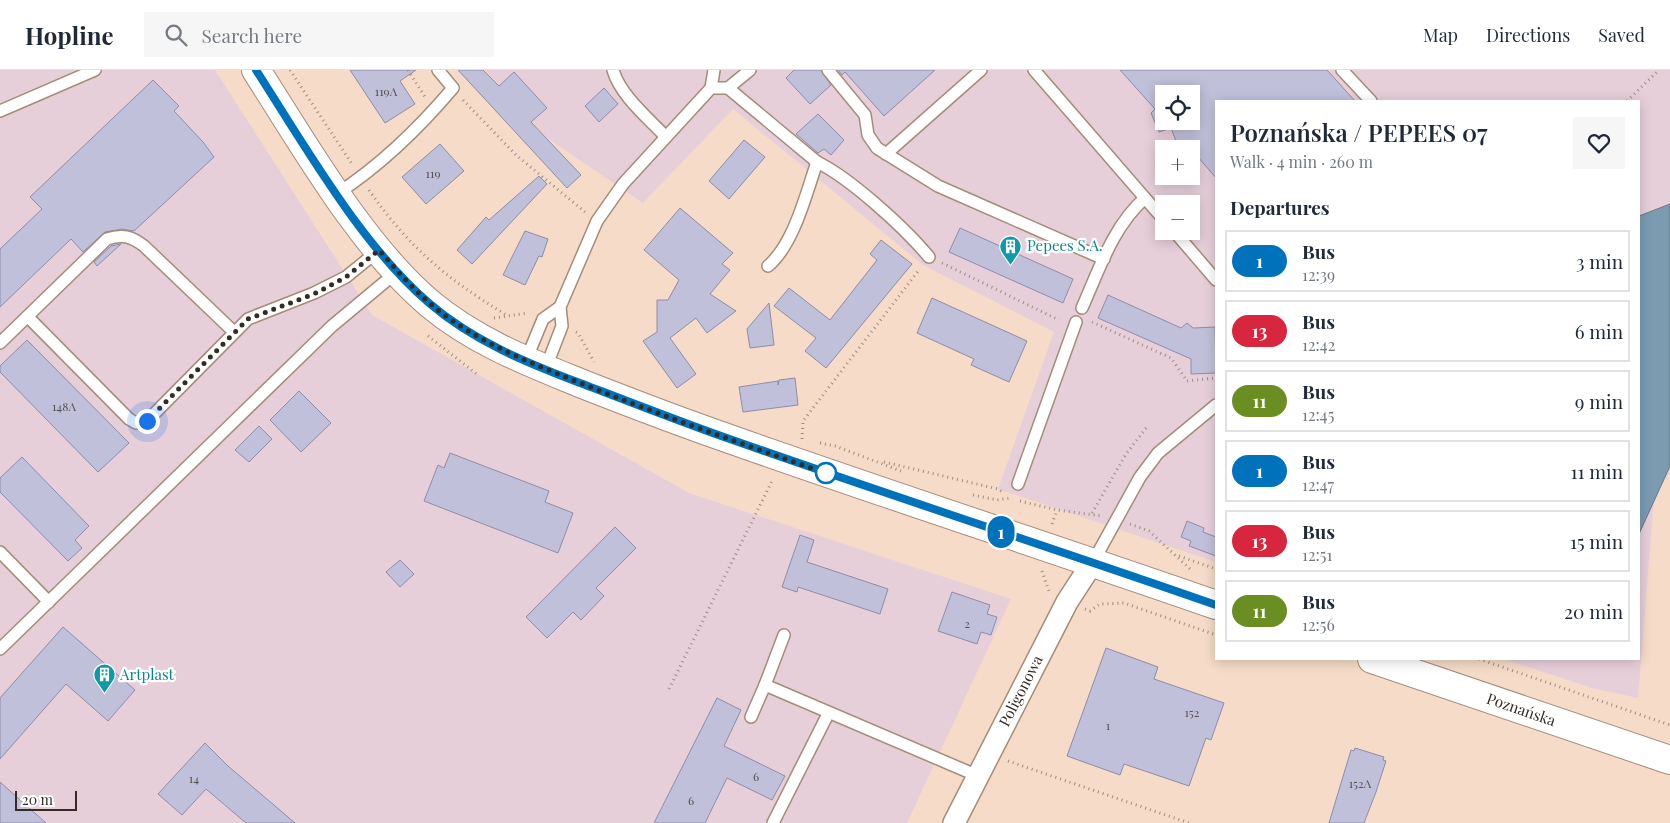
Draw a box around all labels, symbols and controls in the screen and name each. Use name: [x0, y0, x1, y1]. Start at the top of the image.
search box: [144, 12, 494, 57]
text: Hopline: [25, 19, 114, 51]
icon: search: [162, 21, 190, 49]
text: Search here: [202, 22, 302, 48]
text: Map: [1423, 23, 1458, 47]
text: Directions: [1486, 23, 1570, 47]
text: Saved: [1598, 23, 1645, 47]
house number: 119A: [375, 83, 398, 99]
map controls: [1155, 85, 1200, 240]
button: locate: [1155, 85, 1200, 130]
text: Poznańska / PEPEES 07: [1230, 116, 1488, 148]
button: heart: [1573, 117, 1625, 169]
button: +: [1155, 140, 1200, 185]
text: Walk · 4 min · 260 m: [1230, 151, 1373, 172]
house number: 119: [426, 165, 441, 181]
text: Departures: [1230, 194, 1330, 220]
button: −: [1155, 195, 1200, 240]
building icon: Pepees S.A.: [999, 234, 1023, 265]
place label: Pepees S.A.: [1027, 235, 1103, 255]
text: Bus: [1302, 238, 1335, 264]
text: 3 min: [1576, 248, 1623, 274]
text: 1: [1256, 249, 1263, 273]
text: 12:39: [1302, 264, 1335, 285]
text: Bus: [1302, 308, 1335, 334]
text: 6 min: [1575, 318, 1623, 344]
text: 13: [1252, 319, 1267, 343]
text: 12:42: [1302, 334, 1335, 355]
text: Bus: [1302, 378, 1335, 404]
text: 9 min: [1575, 388, 1623, 414]
text: 11: [1253, 389, 1266, 413]
house number: 148A: [52, 398, 77, 414]
text: 12:45: [1302, 404, 1334, 425]
your location: [135, 409, 160, 434]
text: Bus: [1302, 448, 1335, 474]
text: 11 min: [1570, 458, 1623, 484]
text: 1: [1256, 459, 1263, 483]
unlabelled marker: [815, 462, 837, 484]
text: 12:47: [1302, 474, 1334, 495]
line badge: 1: [985, 516, 1017, 548]
text: Bus: [1302, 518, 1335, 544]
text: 1: [998, 520, 1004, 544]
text: 15 min: [1570, 528, 1623, 554]
text: 13: [1252, 529, 1267, 553]
text: 12:51: [1302, 544, 1332, 565]
text: Bus: [1302, 588, 1335, 614]
text: 20 min: [1564, 598, 1623, 624]
text: 11: [1253, 599, 1266, 623]
text: 12:56: [1302, 614, 1335, 635]
house number: 2: [964, 615, 970, 631]
street label: Poligonowa: [994, 651, 1047, 730]
building icon: Artplast: [92, 663, 116, 694]
place label: Artplast: [119, 664, 175, 684]
street label: Poznańska: [1484, 688, 1559, 730]
house number: 152: [1184, 704, 1200, 720]
house number: 1: [1106, 717, 1111, 733]
house number: 6: [753, 768, 759, 784]
house number: 14: [189, 770, 199, 786]
house number: 152A: [1349, 775, 1372, 791]
scale bar: [15, 788, 78, 811]
text: 20 m: [22, 790, 53, 809]
house number: 6: [688, 792, 694, 808]

